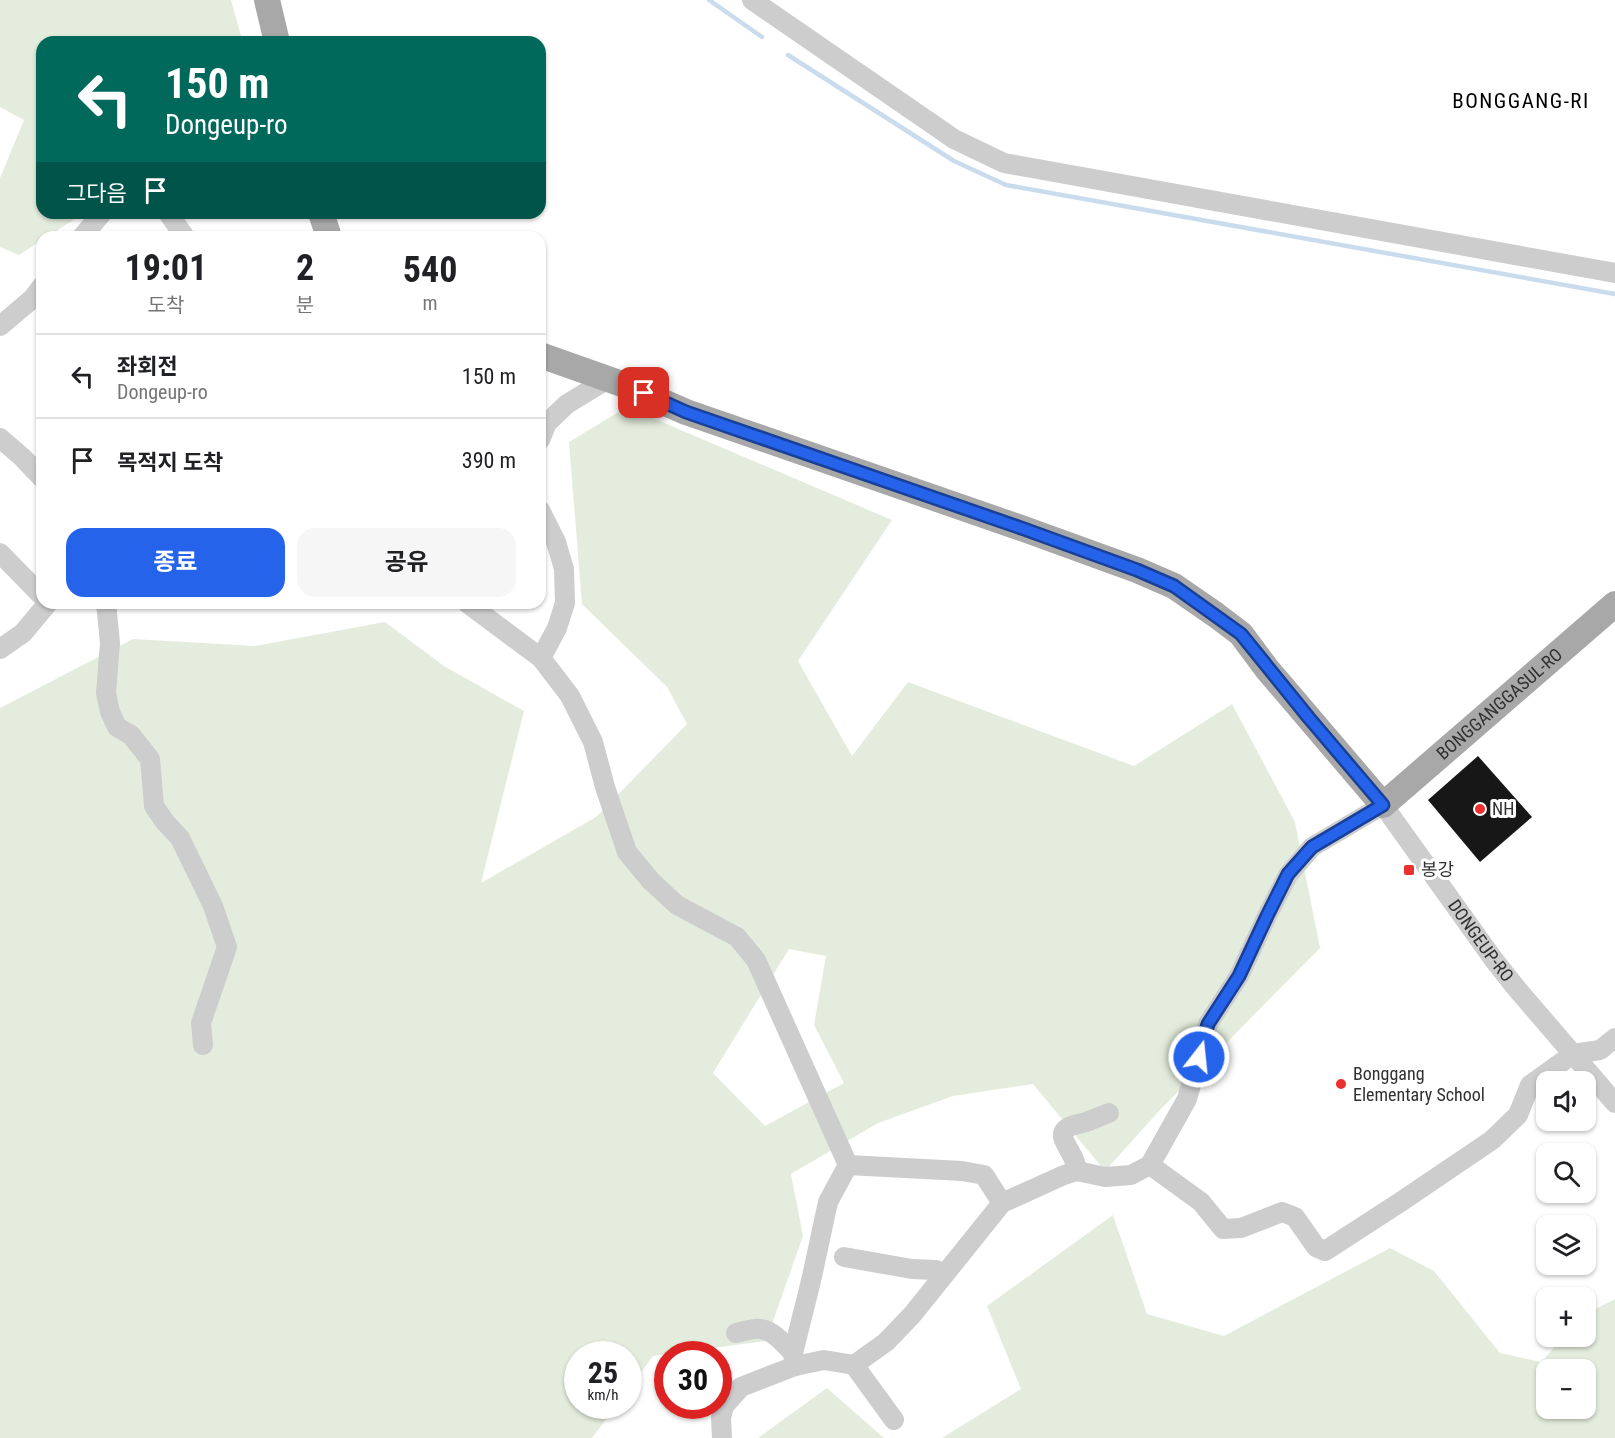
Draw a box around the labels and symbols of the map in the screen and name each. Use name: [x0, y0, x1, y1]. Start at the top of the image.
district label: BONGGANG-RI: [1452, 89, 1590, 113]
pin: [618, 367, 669, 418]
street label: BONGGANGGASUL-RO: [1432, 644, 1566, 764]
place label: NH: [1492, 798, 1514, 819]
marker: NH: [1473, 802, 1487, 816]
place label: 봉강: [1421, 859, 1454, 880]
marker: 봉강: [1402, 863, 1416, 877]
street label: DONGEUP-RO: [1444, 895, 1518, 986]
position arrow: [1167, 1025, 1231, 1089]
place label: Bonggang Elementary School: [1353, 1063, 1485, 1105]
marker: Bonggang Elementary School: [1334, 1077, 1348, 1091]
speed limit sign: 30: [654, 1341, 732, 1419]

